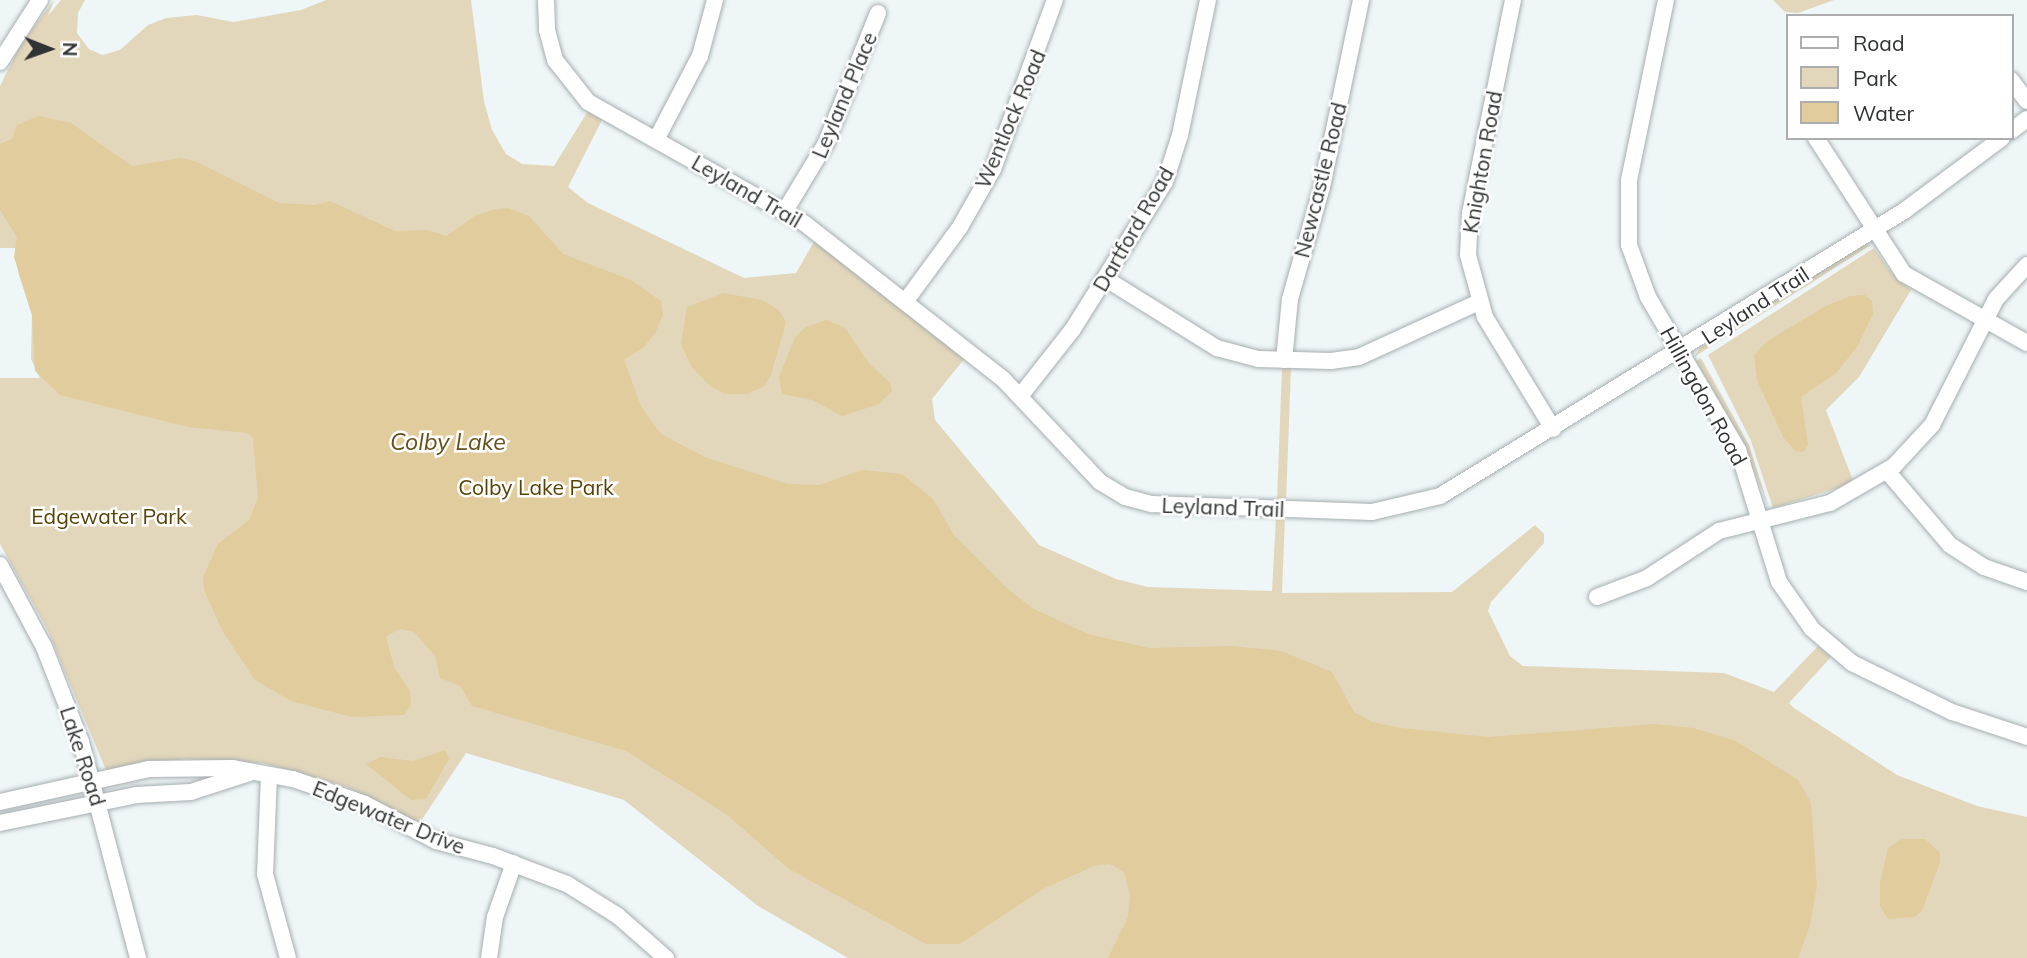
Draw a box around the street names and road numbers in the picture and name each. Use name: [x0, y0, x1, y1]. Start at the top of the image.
street label: Leyland Place: [806, 28, 882, 162]
street label: Wentlock Road: [969, 46, 1051, 192]
street label: Knighton Road: [1457, 89, 1507, 235]
street label: Newcastle Road: [1289, 100, 1351, 260]
street label: Leyland Trail: [687, 149, 807, 233]
street label: Dartford Road: [1087, 162, 1179, 296]
street label: Leyland Trail: [1697, 261, 1813, 349]
street label: Hillingdon Road: [1655, 322, 1753, 470]
street label: Leyland Trail: [1161, 492, 1285, 522]
street label: Lake Road: [55, 703, 111, 809]
street label: Edgewater Drive: [309, 775, 469, 859]

